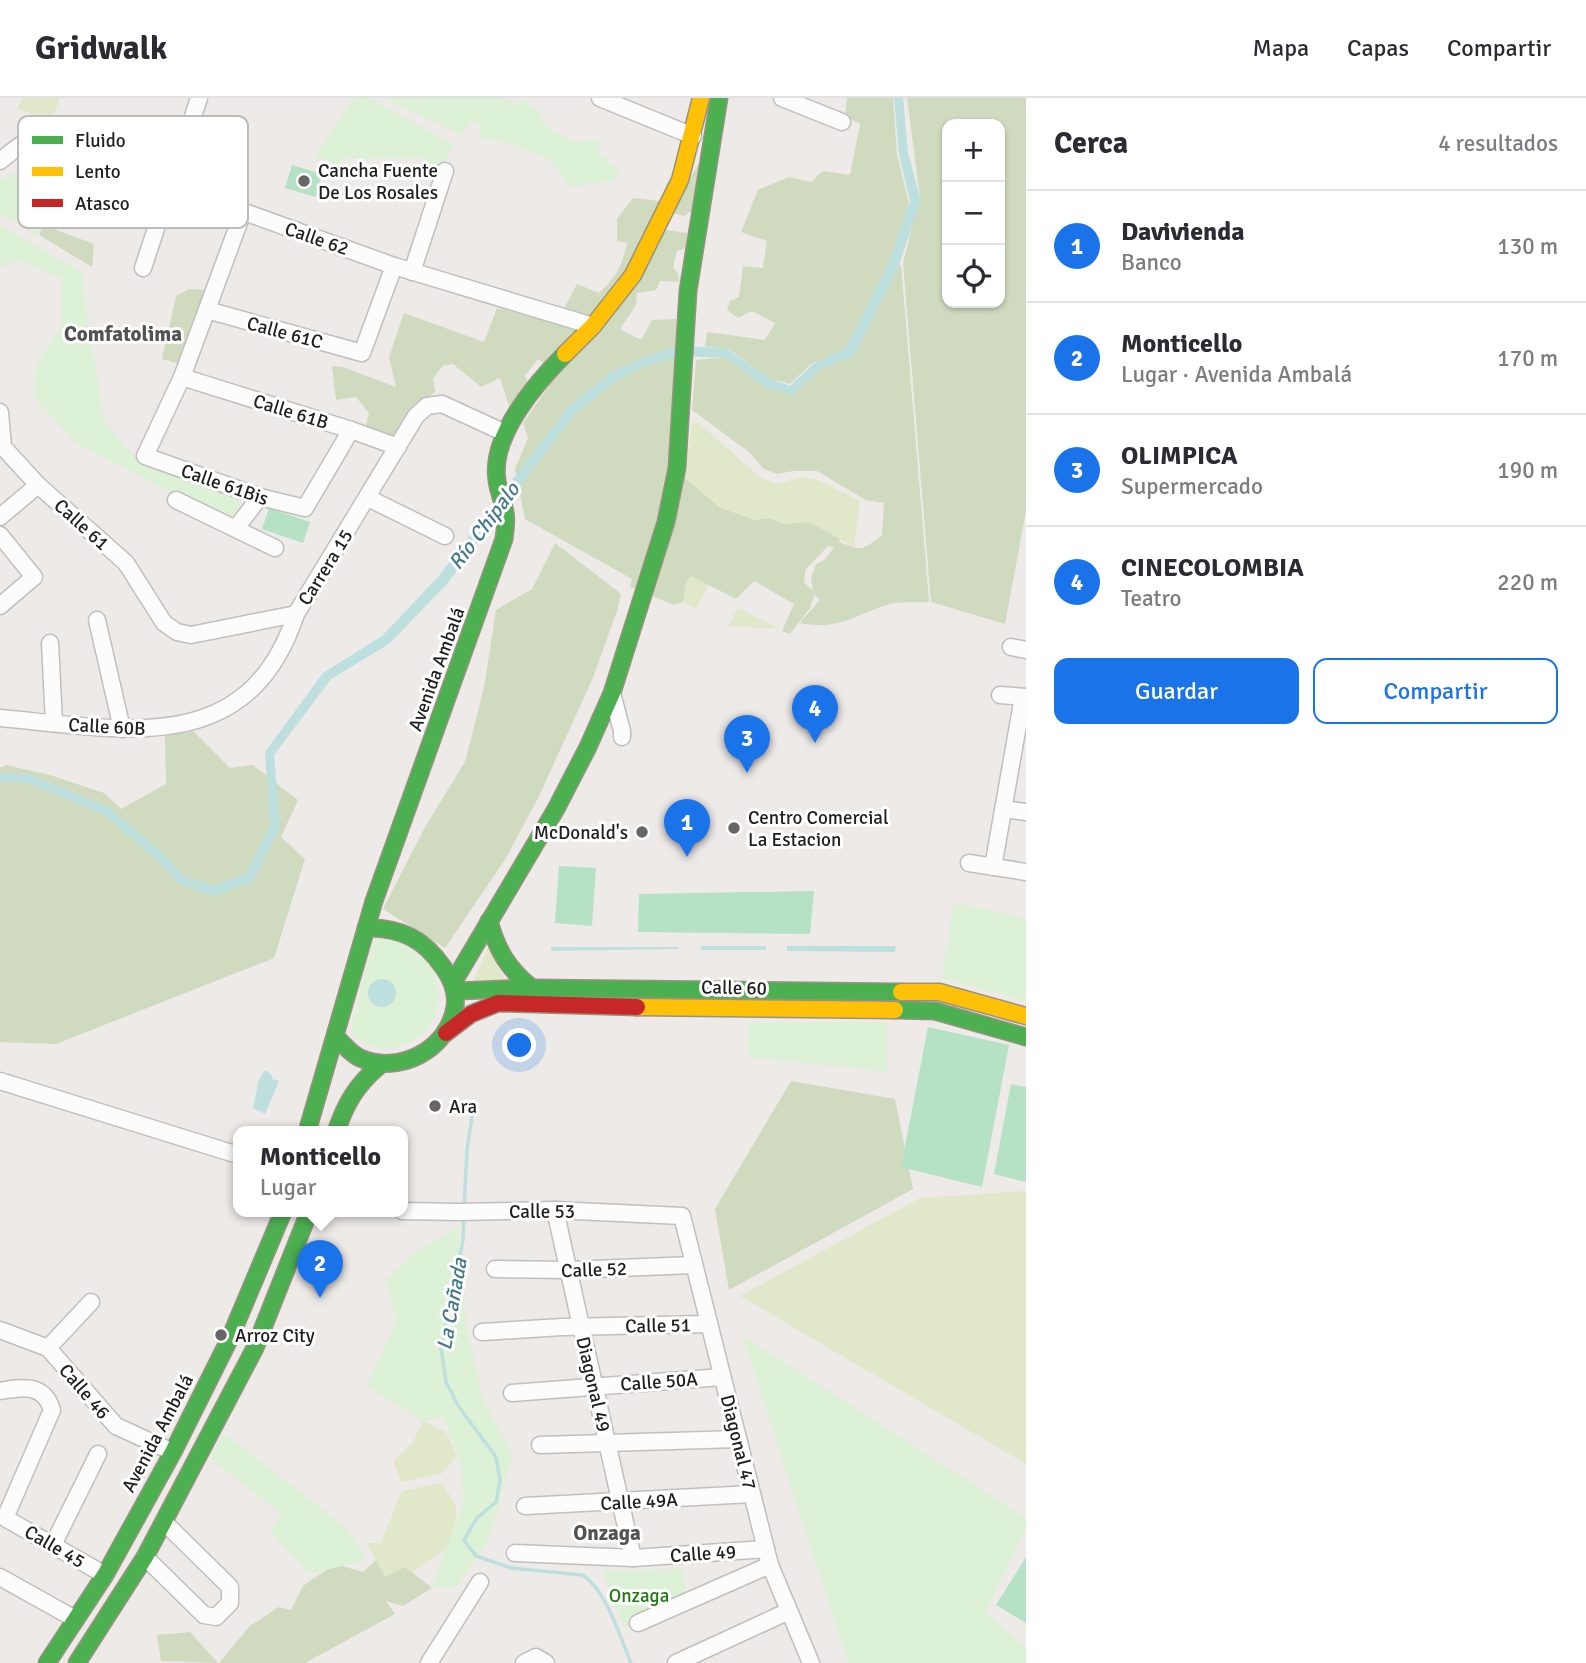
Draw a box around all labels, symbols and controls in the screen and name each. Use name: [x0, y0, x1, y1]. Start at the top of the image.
text: Gridwalk: [35, 28, 167, 69]
text: Mapa: [1253, 33, 1309, 63]
text: Capas: [1347, 33, 1409, 63]
text: Compartir: [1447, 33, 1551, 63]
legend: [18, 116, 248, 228]
map controls: [942, 119, 1005, 308]
button: +: [942, 119, 1005, 182]
text: Cerca: [1054, 125, 1128, 162]
text: Fluido: [75, 129, 126, 153]
text: 4 resultados: [1438, 129, 1558, 158]
place label: Cancha Fuente De Los Rosales: [318, 159, 438, 205]
text: Lento: [75, 160, 121, 184]
marker: Cancha Fuente De Los Rosales: [296, 173, 312, 189]
button: −: [942, 182, 1005, 245]
text: Atasco: [75, 192, 130, 216]
text: Davivienda: [1121, 216, 1245, 248]
street label: Calle 62: [282, 217, 352, 261]
text: 1: [1071, 232, 1083, 261]
text: 130 m: [1497, 232, 1558, 261]
button: locate: [942, 245, 1005, 308]
text: Banco: [1121, 248, 1182, 277]
street label: Calle 61C: [244, 311, 325, 355]
district label: Comfatolima: [64, 321, 182, 347]
text: Monticello: [1121, 328, 1242, 360]
text: 2: [1071, 344, 1083, 373]
text: 170 m: [1497, 344, 1558, 373]
text: Lugar · Avenida Ambalá: [1121, 360, 1352, 389]
street label: Calle 61B: [250, 389, 331, 435]
text: OLIMPICA: [1121, 440, 1238, 472]
text: 3: [1071, 456, 1083, 485]
text: 190 m: [1497, 456, 1558, 485]
street label: Calle 61Bis: [178, 459, 272, 511]
text: Supermercado: [1121, 472, 1263, 501]
water label: Río Chipalo: [443, 476, 526, 575]
street label: Calle 61: [49, 494, 114, 556]
street label: Carrera 15: [293, 525, 359, 610]
text: CINECOLOMBIA: [1121, 552, 1304, 584]
text: 4: [1071, 568, 1083, 597]
text: 220 m: [1497, 568, 1558, 597]
text: Teatro: [1121, 584, 1181, 613]
street label: Avenida Ambalá: [403, 604, 470, 735]
button: Guardar: [1054, 658, 1299, 724]
button: Compartir: [1313, 658, 1558, 724]
pin: 4: [792, 685, 838, 743]
street label: Calle 60B: [68, 713, 146, 741]
pin: 3: [724, 715, 770, 773]
pin: 1: [664, 799, 710, 857]
place label: Centro Comercial La Estacion: [748, 806, 889, 852]
marker: Centro Comercial La Estacion: [726, 820, 742, 836]
place label: McDonald's: [534, 821, 628, 845]
marker: McDonald's: [634, 824, 650, 840]
street label: Calle 60: [701, 975, 767, 1001]
your location: [502, 1028, 536, 1062]
place label: Ara: [449, 1095, 477, 1119]
marker: Ara: [427, 1098, 443, 1114]
popup: [233, 1126, 408, 1217]
text: Monticello: [260, 1141, 381, 1173]
text: Lugar: [260, 1173, 316, 1202]
street label: Calle 53: [509, 1200, 575, 1224]
pin: 2: [297, 1240, 343, 1298]
water label: La Cañada: [431, 1255, 473, 1352]
street label: Calle 52: [561, 1257, 627, 1283]
street label: Calle 51: [625, 1313, 691, 1339]
place label: Arroz City: [235, 1324, 315, 1348]
marker: Arroz City: [213, 1327, 229, 1343]
street label: Diagonal 49: [570, 1334, 616, 1434]
street label: Calle 46: [54, 1359, 115, 1424]
street label: Calle 50A: [620, 1367, 699, 1397]
street label: Avenida Ambalá: [117, 1370, 199, 1497]
street label: Diagonal 47: [715, 1392, 761, 1492]
street label: Calle 49A: [600, 1488, 679, 1516]
street label: Calle 45: [20, 1520, 89, 1574]
district label: Onzaga: [573, 1520, 641, 1546]
street label: Calle 49: [669, 1540, 737, 1568]
park label: Onzaga: [609, 1584, 669, 1608]

